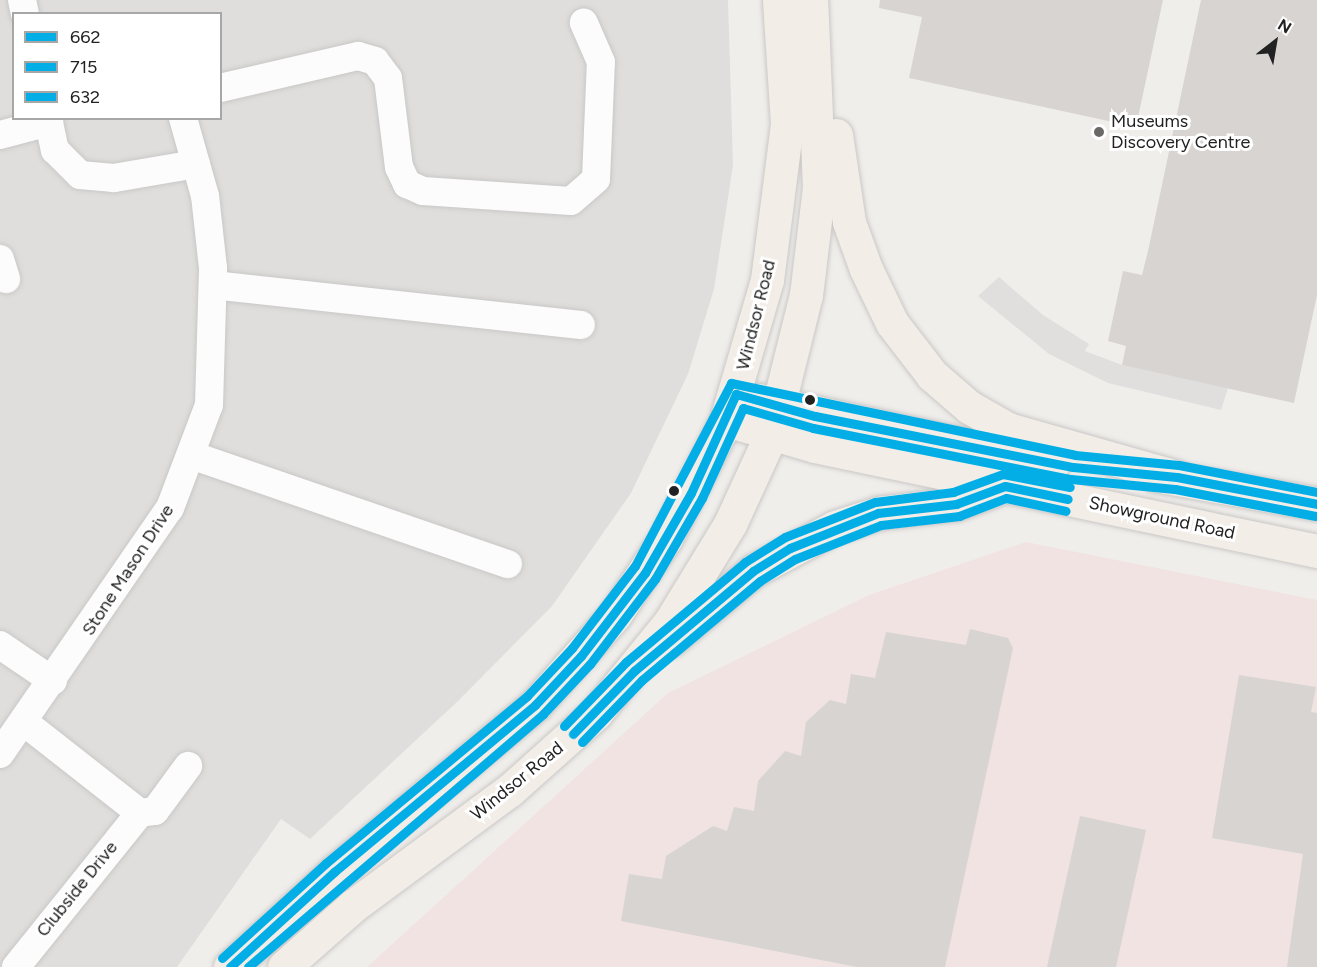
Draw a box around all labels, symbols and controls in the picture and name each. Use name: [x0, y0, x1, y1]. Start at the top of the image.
legend: [12, 12, 222, 120]
north arrow: [1245, 12, 1305, 72]
text: N: [1274, 15, 1295, 37]
text: 662: [70, 26, 100, 48]
text: 715: [70, 56, 97, 78]
text: 632: [70, 86, 100, 108]
place label: Museums Discovery Centre: [1111, 111, 1250, 154]
marker: Museums Discovery Centre: [1092, 125, 1106, 139]
street label: Windsor Road: [732, 258, 780, 372]
unlabelled marker: [804, 394, 816, 406]
unlabelled marker: [668, 485, 680, 497]
street label: Showground Road: [1087, 492, 1237, 544]
street label: Stone Mason Drive: [78, 500, 178, 640]
street label: Windsor Road: [466, 737, 568, 825]
street label: Clubside Drive: [32, 837, 122, 941]

